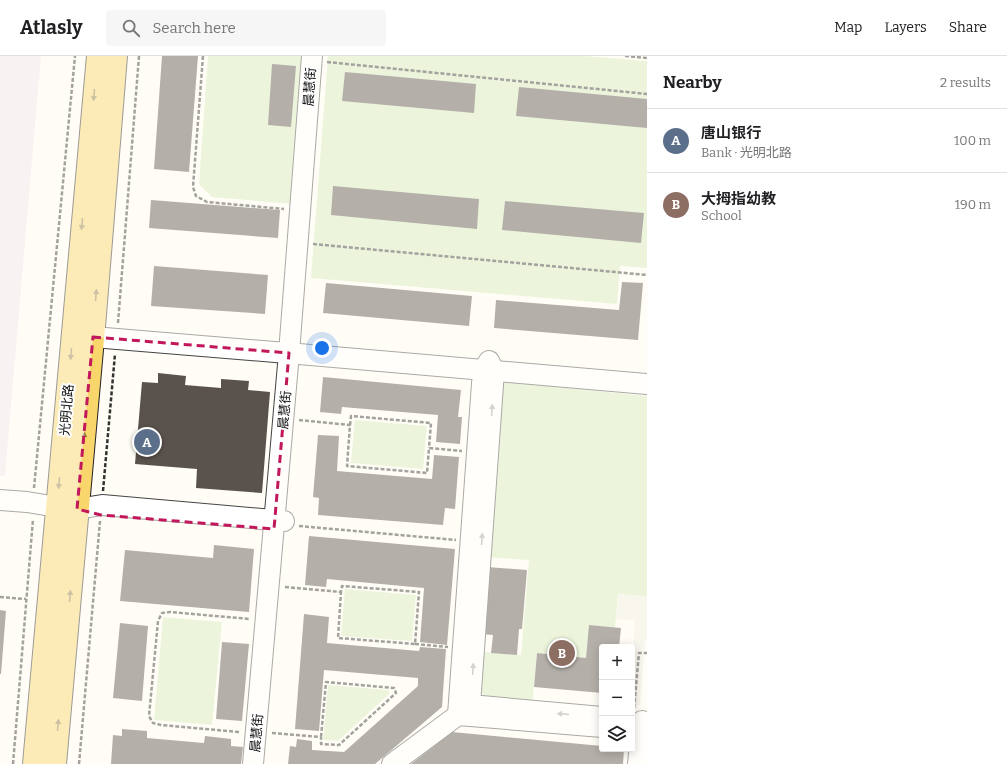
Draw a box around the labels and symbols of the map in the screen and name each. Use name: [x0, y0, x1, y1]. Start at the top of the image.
street label: 晨慧街: [301, 67, 318, 107]
one-way arrow: [91, 89, 97, 101]
one-way arrow: [79, 218, 86, 230]
one-way arrow: [93, 289, 100, 301]
your location: [312, 338, 332, 358]
one-way arrow: [67, 348, 74, 360]
street label: 光明北路: [57, 383, 76, 437]
street label: 晨慧街: [275, 390, 294, 430]
one-way arrow: [488, 404, 495, 416]
pin: A: [134, 427, 160, 457]
one-way arrow: [80, 432, 87, 444]
one-way arrow: [56, 477, 62, 489]
one-way arrow: [479, 533, 486, 545]
one-way arrow: [66, 590, 73, 602]
pin: B: [549, 638, 575, 668]
one-way arrow: [469, 663, 476, 675]
one-way arrow: [557, 711, 569, 717]
street label: 晨慧街: [247, 713, 266, 753]
one-way arrow: [55, 719, 62, 731]

